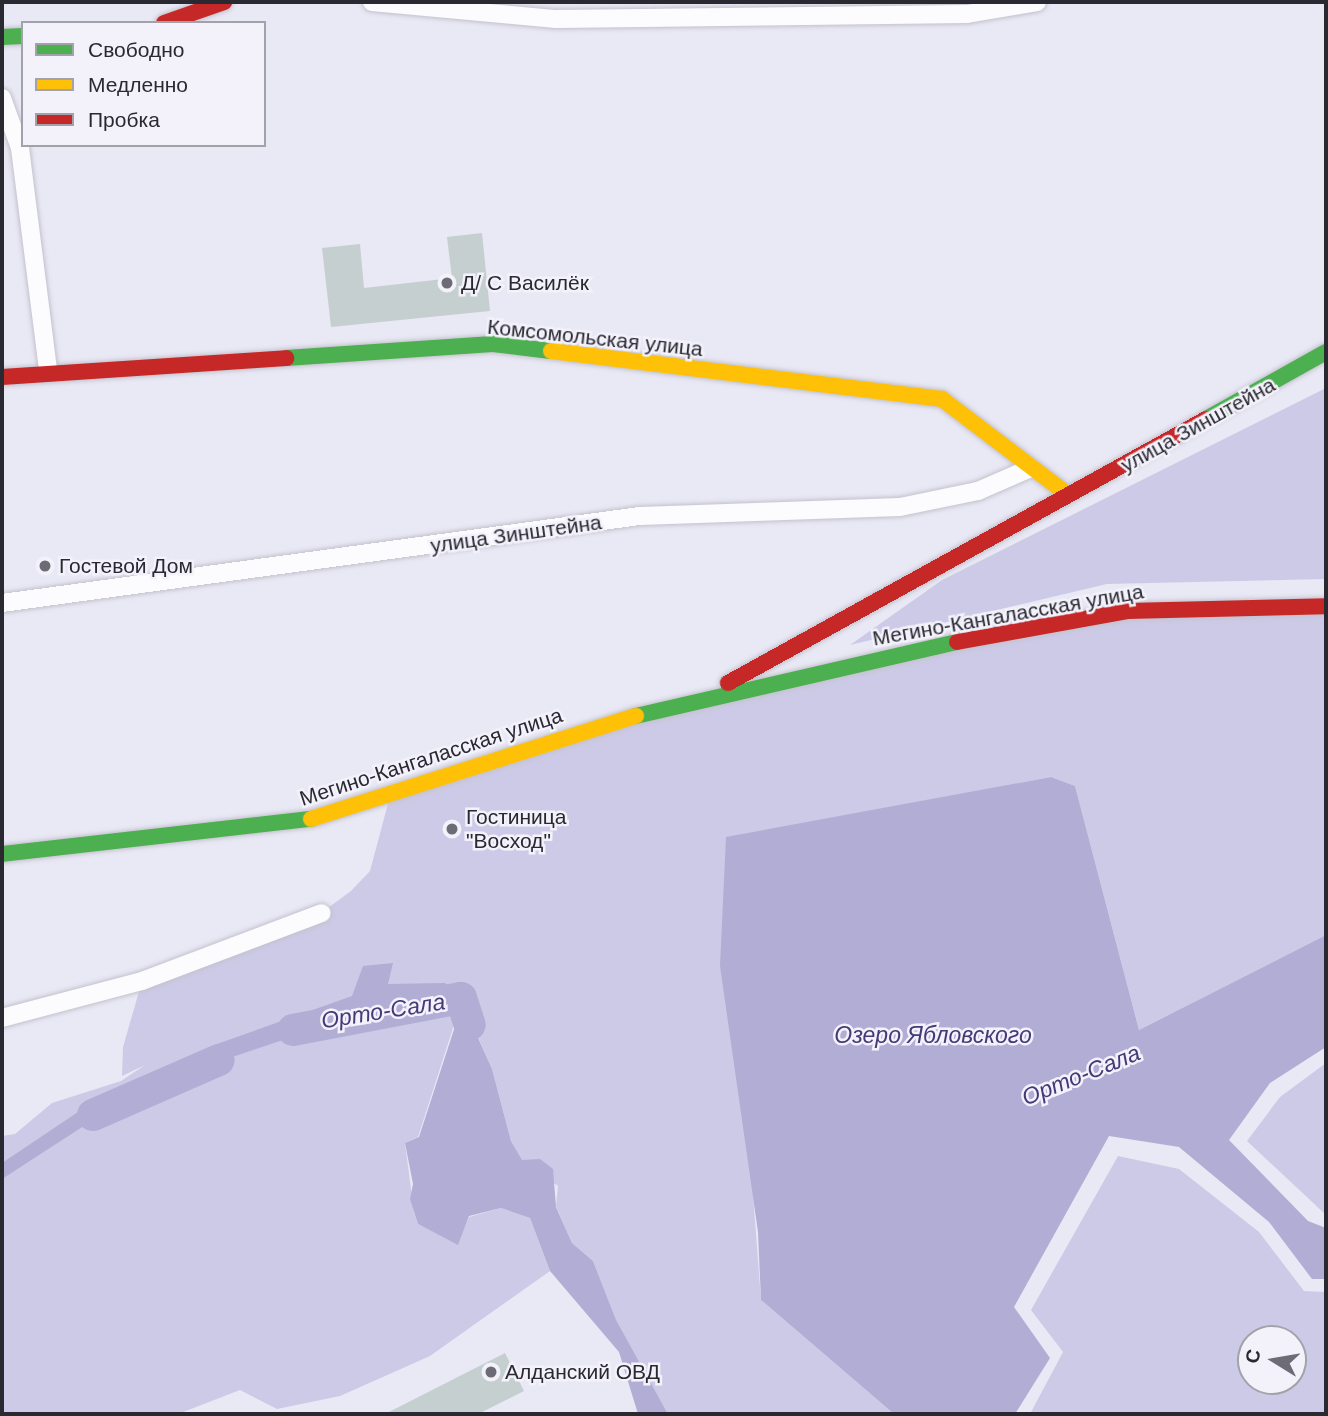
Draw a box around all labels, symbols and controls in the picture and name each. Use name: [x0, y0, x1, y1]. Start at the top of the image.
legend: [21, 21, 266, 147]
text: Свободно: [88, 38, 185, 61]
text: Медленно: [88, 73, 188, 96]
text: Пробка: [88, 108, 160, 131]
place label: Д/ С Василёк: [461, 270, 589, 296]
marker: Д/ С Василёк: [439, 275, 455, 291]
street label: Комсомольская улица: [486, 314, 704, 362]
street label: улица Зинштейна: [1116, 372, 1280, 478]
street label: улица Зинштейна: [429, 510, 603, 558]
place label: Гостевой Дом: [59, 553, 193, 579]
marker: Гостевой Дом: [37, 558, 53, 574]
street label: Мегино-Кангаласская улица: [871, 579, 1145, 651]
street label: Мегино-Кангаласская улица: [297, 703, 565, 811]
place label: Гостиница "Восход": [466, 804, 567, 854]
marker: Гостиница "Восход": [444, 821, 460, 837]
water label: Орто-Сала: [319, 988, 447, 1034]
water label: Озеро Ябловского: [834, 1021, 1032, 1049]
water label: Орто-Сала: [1018, 1039, 1144, 1111]
north arrow: [1237, 1325, 1307, 1395]
text: С: [1241, 1348, 1264, 1365]
place label: Алданский ОВД: [505, 1359, 660, 1385]
marker: Алданский ОВД: [483, 1364, 499, 1380]

